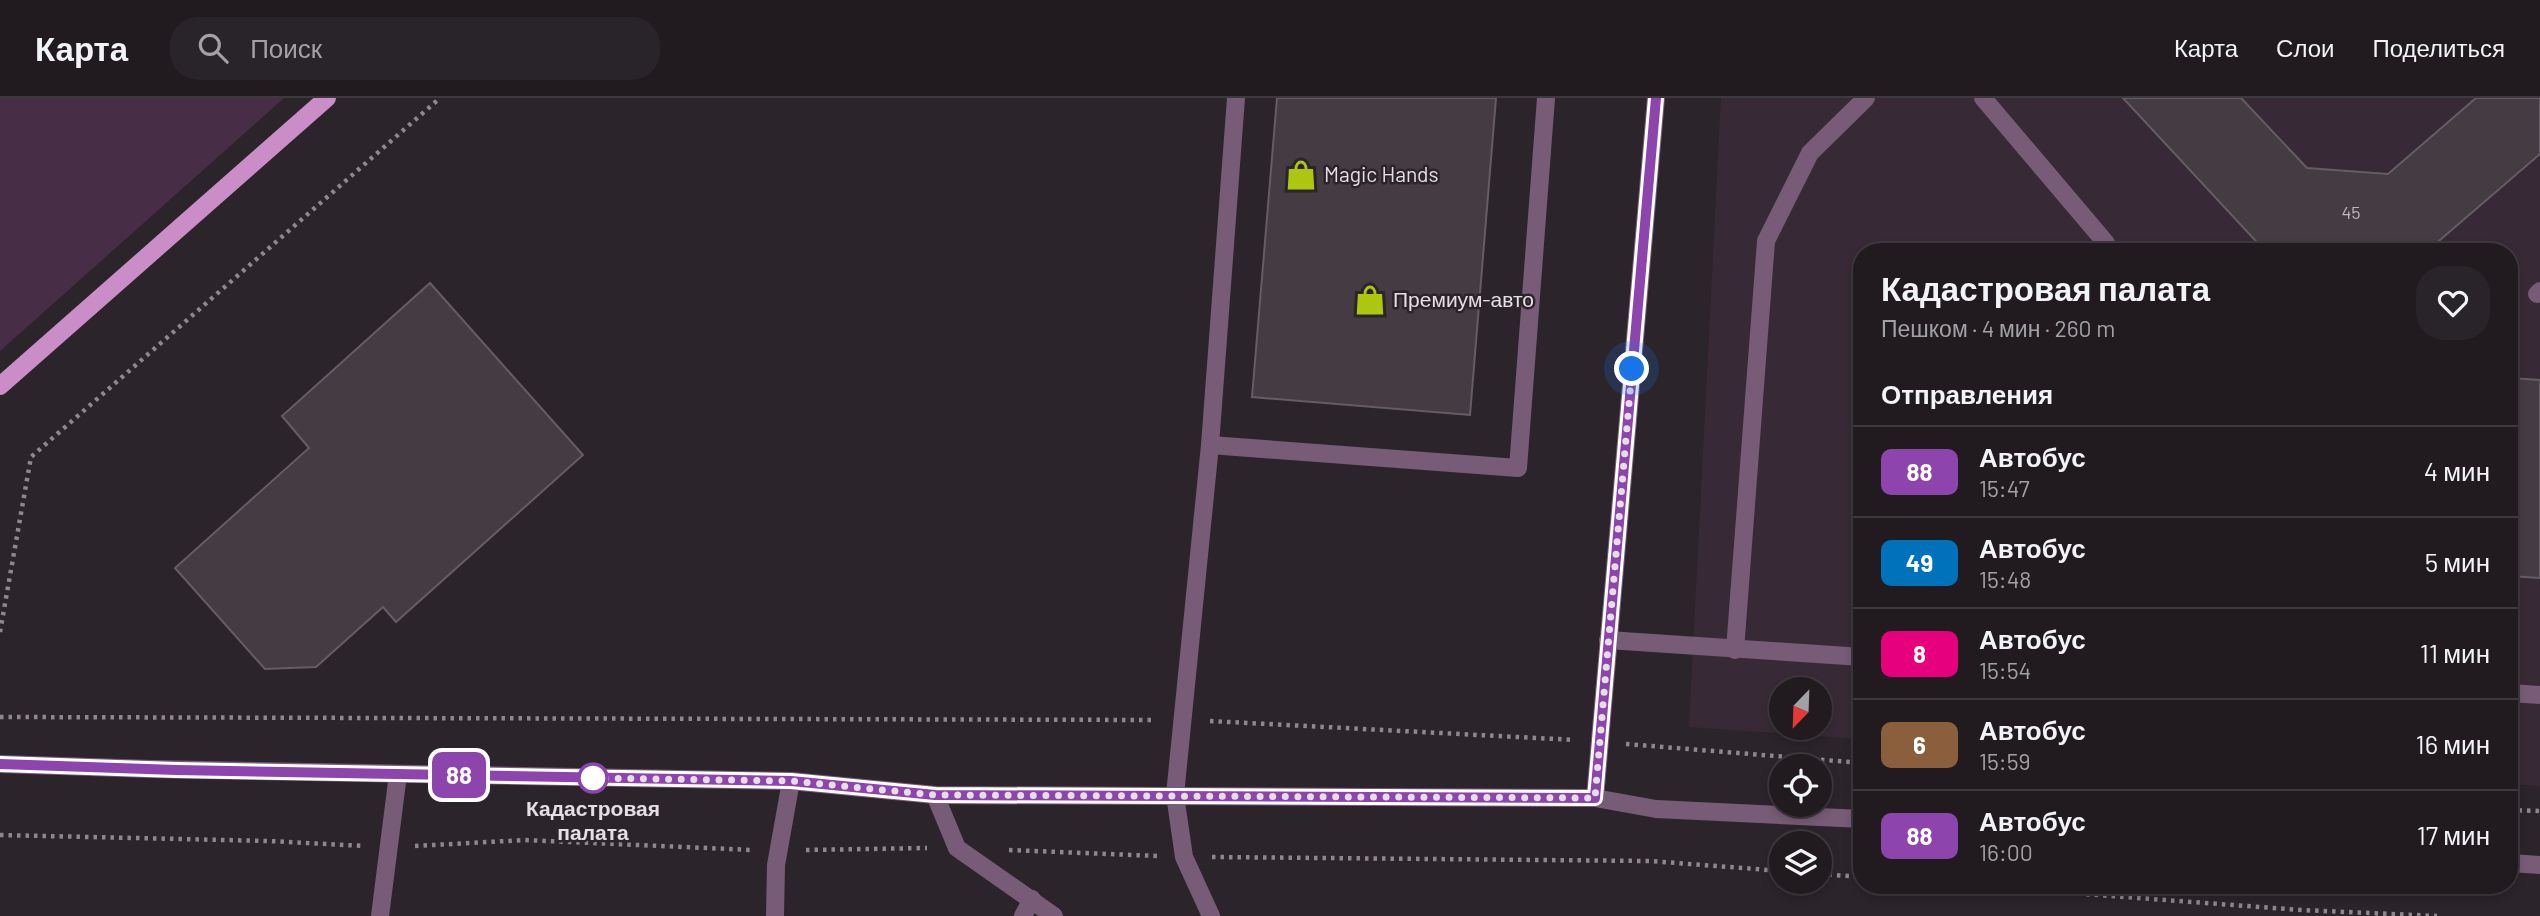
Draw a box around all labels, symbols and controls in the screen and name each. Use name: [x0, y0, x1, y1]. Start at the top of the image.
search box: [170, 17, 660, 80]
text: Карта: [35, 28, 128, 68]
icon: search: [194, 29, 232, 67]
text: Поиск: [250, 32, 322, 63]
text: Карта: [2174, 33, 2238, 62]
text: Слои: [2276, 33, 2334, 62]
text: Поделиться: [2372, 33, 2505, 62]
shop icon: Magic Hands: [1284, 158, 1318, 192]
place label: Magic Hands: [1324, 161, 1439, 186]
house number: 45: [2341, 201, 2361, 223]
button: heart: [2416, 266, 2490, 340]
text: Кадастровая палата: [1881, 268, 2210, 308]
shop icon: Премиум-авто: [1353, 283, 1387, 317]
place label: Премиум-авто: [1393, 286, 1534, 311]
text: Пешком · 4 мин · 260 m: [1881, 314, 2115, 342]
your location: [1614, 351, 1649, 386]
text: Отправления: [1881, 378, 2053, 409]
text: Автобус: [1979, 441, 2086, 472]
text: 4 мин: [2424, 455, 2490, 486]
text: 88: [1907, 457, 1932, 486]
text: 15:47: [1979, 474, 2030, 502]
text: Автобус: [1979, 532, 2086, 563]
text: 5 мин: [2425, 546, 2490, 577]
text: 49: [1906, 548, 1933, 577]
text: 15:48: [1979, 565, 2031, 593]
text: Автобус: [1979, 623, 2086, 654]
text: 11 мин: [2420, 637, 2490, 668]
text: 8: [1913, 639, 1926, 668]
text: 15:54: [1979, 656, 2031, 684]
north arrow: [1769, 677, 1832, 740]
map controls: [1769, 677, 1832, 894]
text: Автобус: [1979, 714, 2086, 745]
text: 16 мин: [2416, 728, 2490, 759]
text: 6: [1913, 730, 1926, 759]
text: 15:59: [1979, 747, 2030, 775]
line badge: 88: [428, 752, 490, 798]
button: locate: [1769, 754, 1832, 817]
text: 88: [446, 760, 472, 789]
marker: Кадастровая палата: [578, 763, 608, 793]
place label: Кадастровая палата: [526, 795, 660, 844]
text: Автобус: [1979, 805, 2086, 836]
text: 17 мин: [2417, 819, 2490, 850]
text: 88: [1907, 821, 1932, 850]
button: layers: [1769, 831, 1832, 894]
text: 16:00: [1979, 838, 2033, 866]

